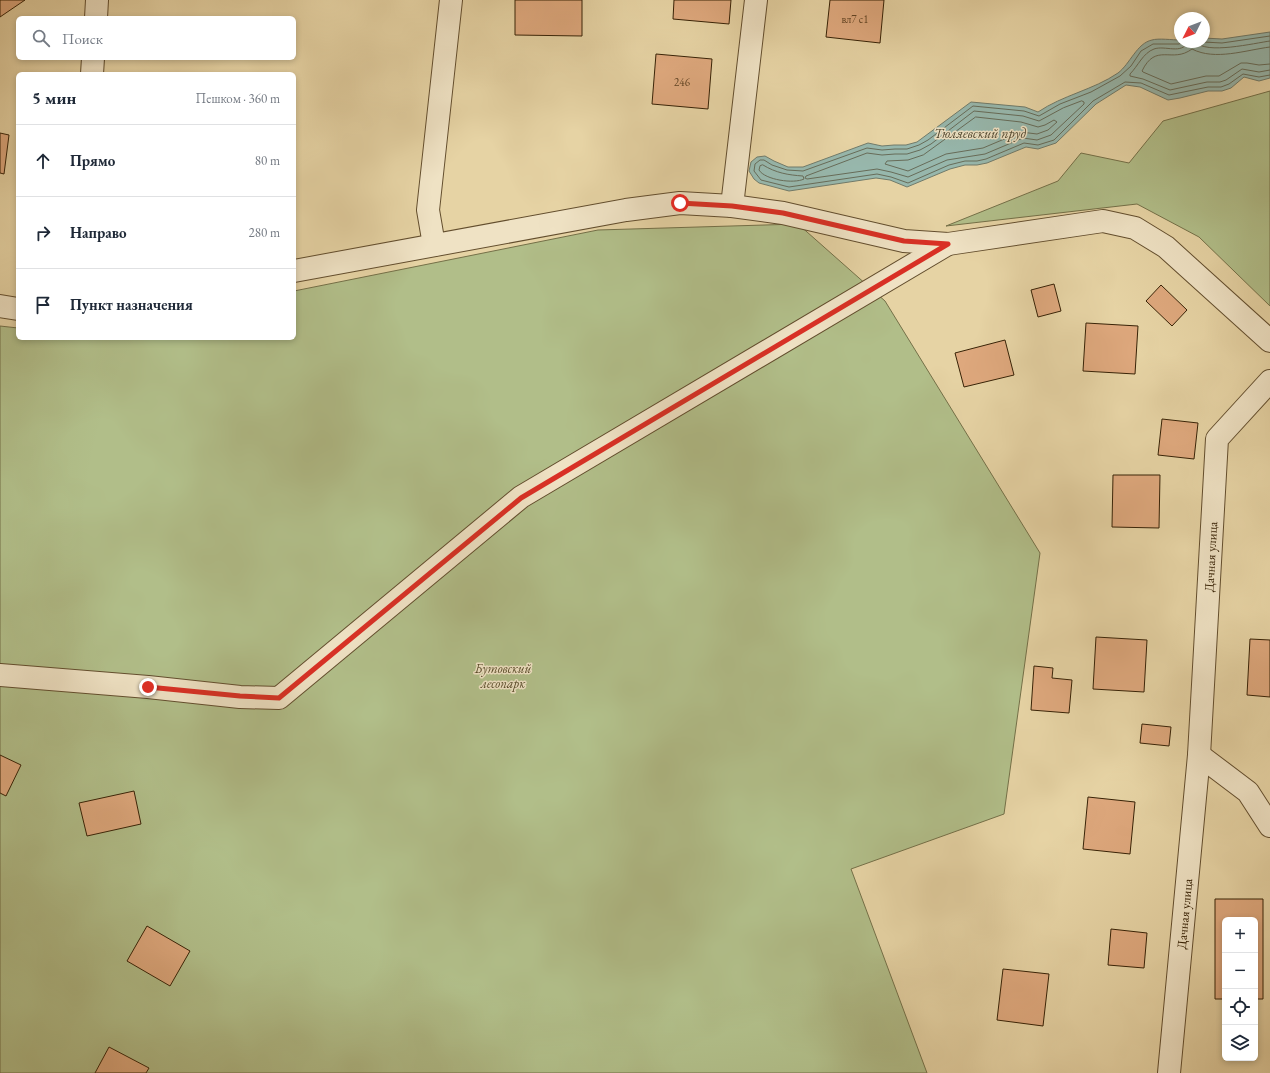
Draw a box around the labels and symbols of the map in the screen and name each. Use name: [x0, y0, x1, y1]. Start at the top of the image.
house number: вл7 с1: [841, 12, 869, 26]
north arrow: [1174, 12, 1210, 48]
house number: 246: [674, 75, 691, 89]
water label: Тюляевский пруд: [934, 124, 1026, 142]
route start: [671, 194, 689, 212]
street label: Дачная улица: [1200, 520, 1221, 593]
park label: Бутовский лесопарк: [474, 660, 532, 692]
route end: [139, 678, 157, 696]
street label: Дачная улица: [1173, 877, 1196, 950]

